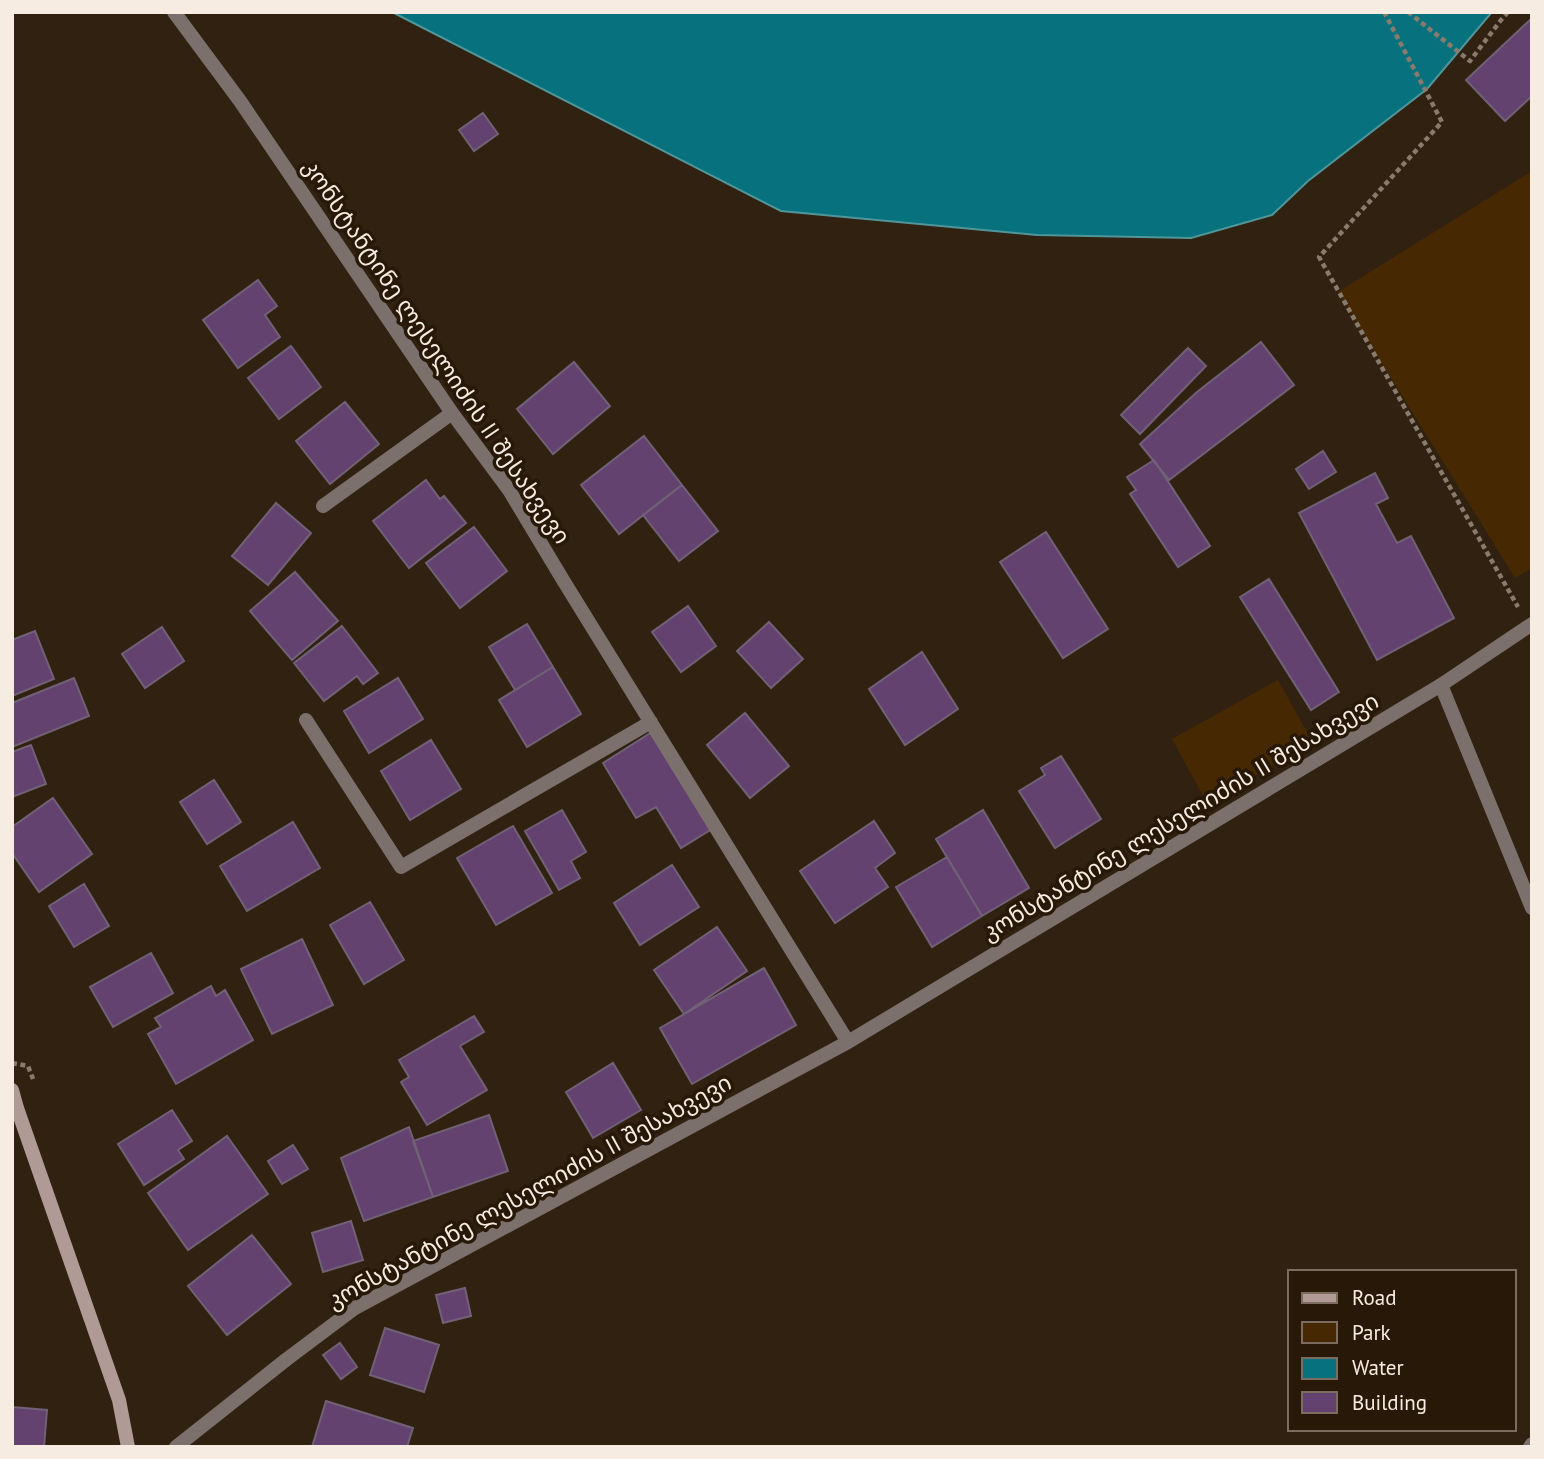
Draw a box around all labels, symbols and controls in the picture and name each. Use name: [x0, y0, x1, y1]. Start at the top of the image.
street label: კონსტანტინე ლესელიძის II შესახვევი: [297, 153, 577, 549]
street label: კონსტანტინე ლესელიძის II შესახვევი: [976, 686, 1384, 946]
street label: კონსტანტინე ლესელიძის II შესახვევი: [322, 1067, 736, 1315]
legend: [1288, 1270, 1516, 1431]
text: Road: [1352, 1284, 1396, 1311]
text: Park: [1352, 1319, 1391, 1346]
text: Water: [1352, 1354, 1404, 1381]
text: Building: [1352, 1389, 1427, 1416]

